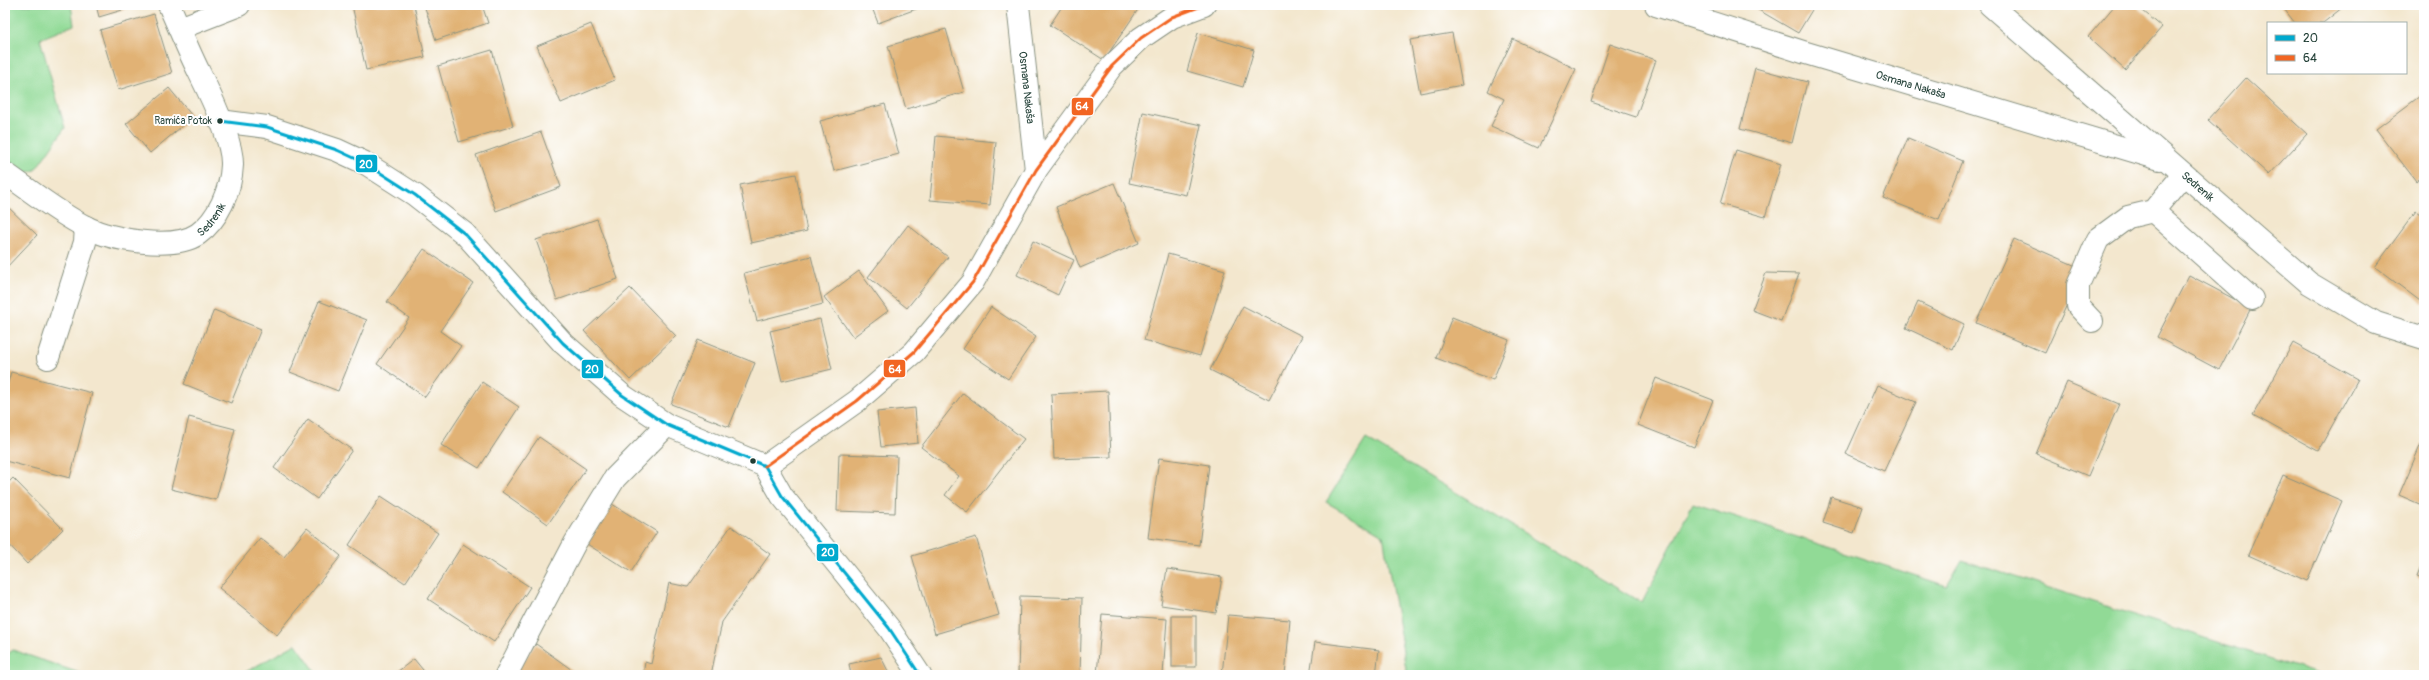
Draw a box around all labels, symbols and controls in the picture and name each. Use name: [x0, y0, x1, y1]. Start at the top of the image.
legend: [2267, 22, 2407, 74]
text: 20: [2303, 31, 2318, 46]
street label: Osmana Nakaša: [1017, 51, 1037, 124]
text: 64: [2303, 51, 2317, 66]
street label: Osmana Nakaša: [1874, 68, 1948, 101]
line badge: 64: [1071, 97, 1094, 116]
text: 64: [1076, 100, 1089, 113]
place label: Ramića Potok: [154, 115, 213, 127]
marker: Ramića Potok: [215, 116, 225, 126]
line badge: 20: [355, 154, 378, 173]
text: 20: [359, 158, 373, 171]
street label: Sedrenik: [2179, 169, 2217, 204]
street label: Sedrenik: [194, 200, 228, 239]
line badge: 20: [581, 359, 604, 379]
line badge: 64: [883, 359, 906, 378]
text: 20: [585, 363, 599, 376]
text: 64: [889, 363, 902, 376]
unlabelled marker: [748, 456, 758, 466]
line badge: 20: [816, 543, 839, 562]
text: 20: [821, 546, 835, 559]

